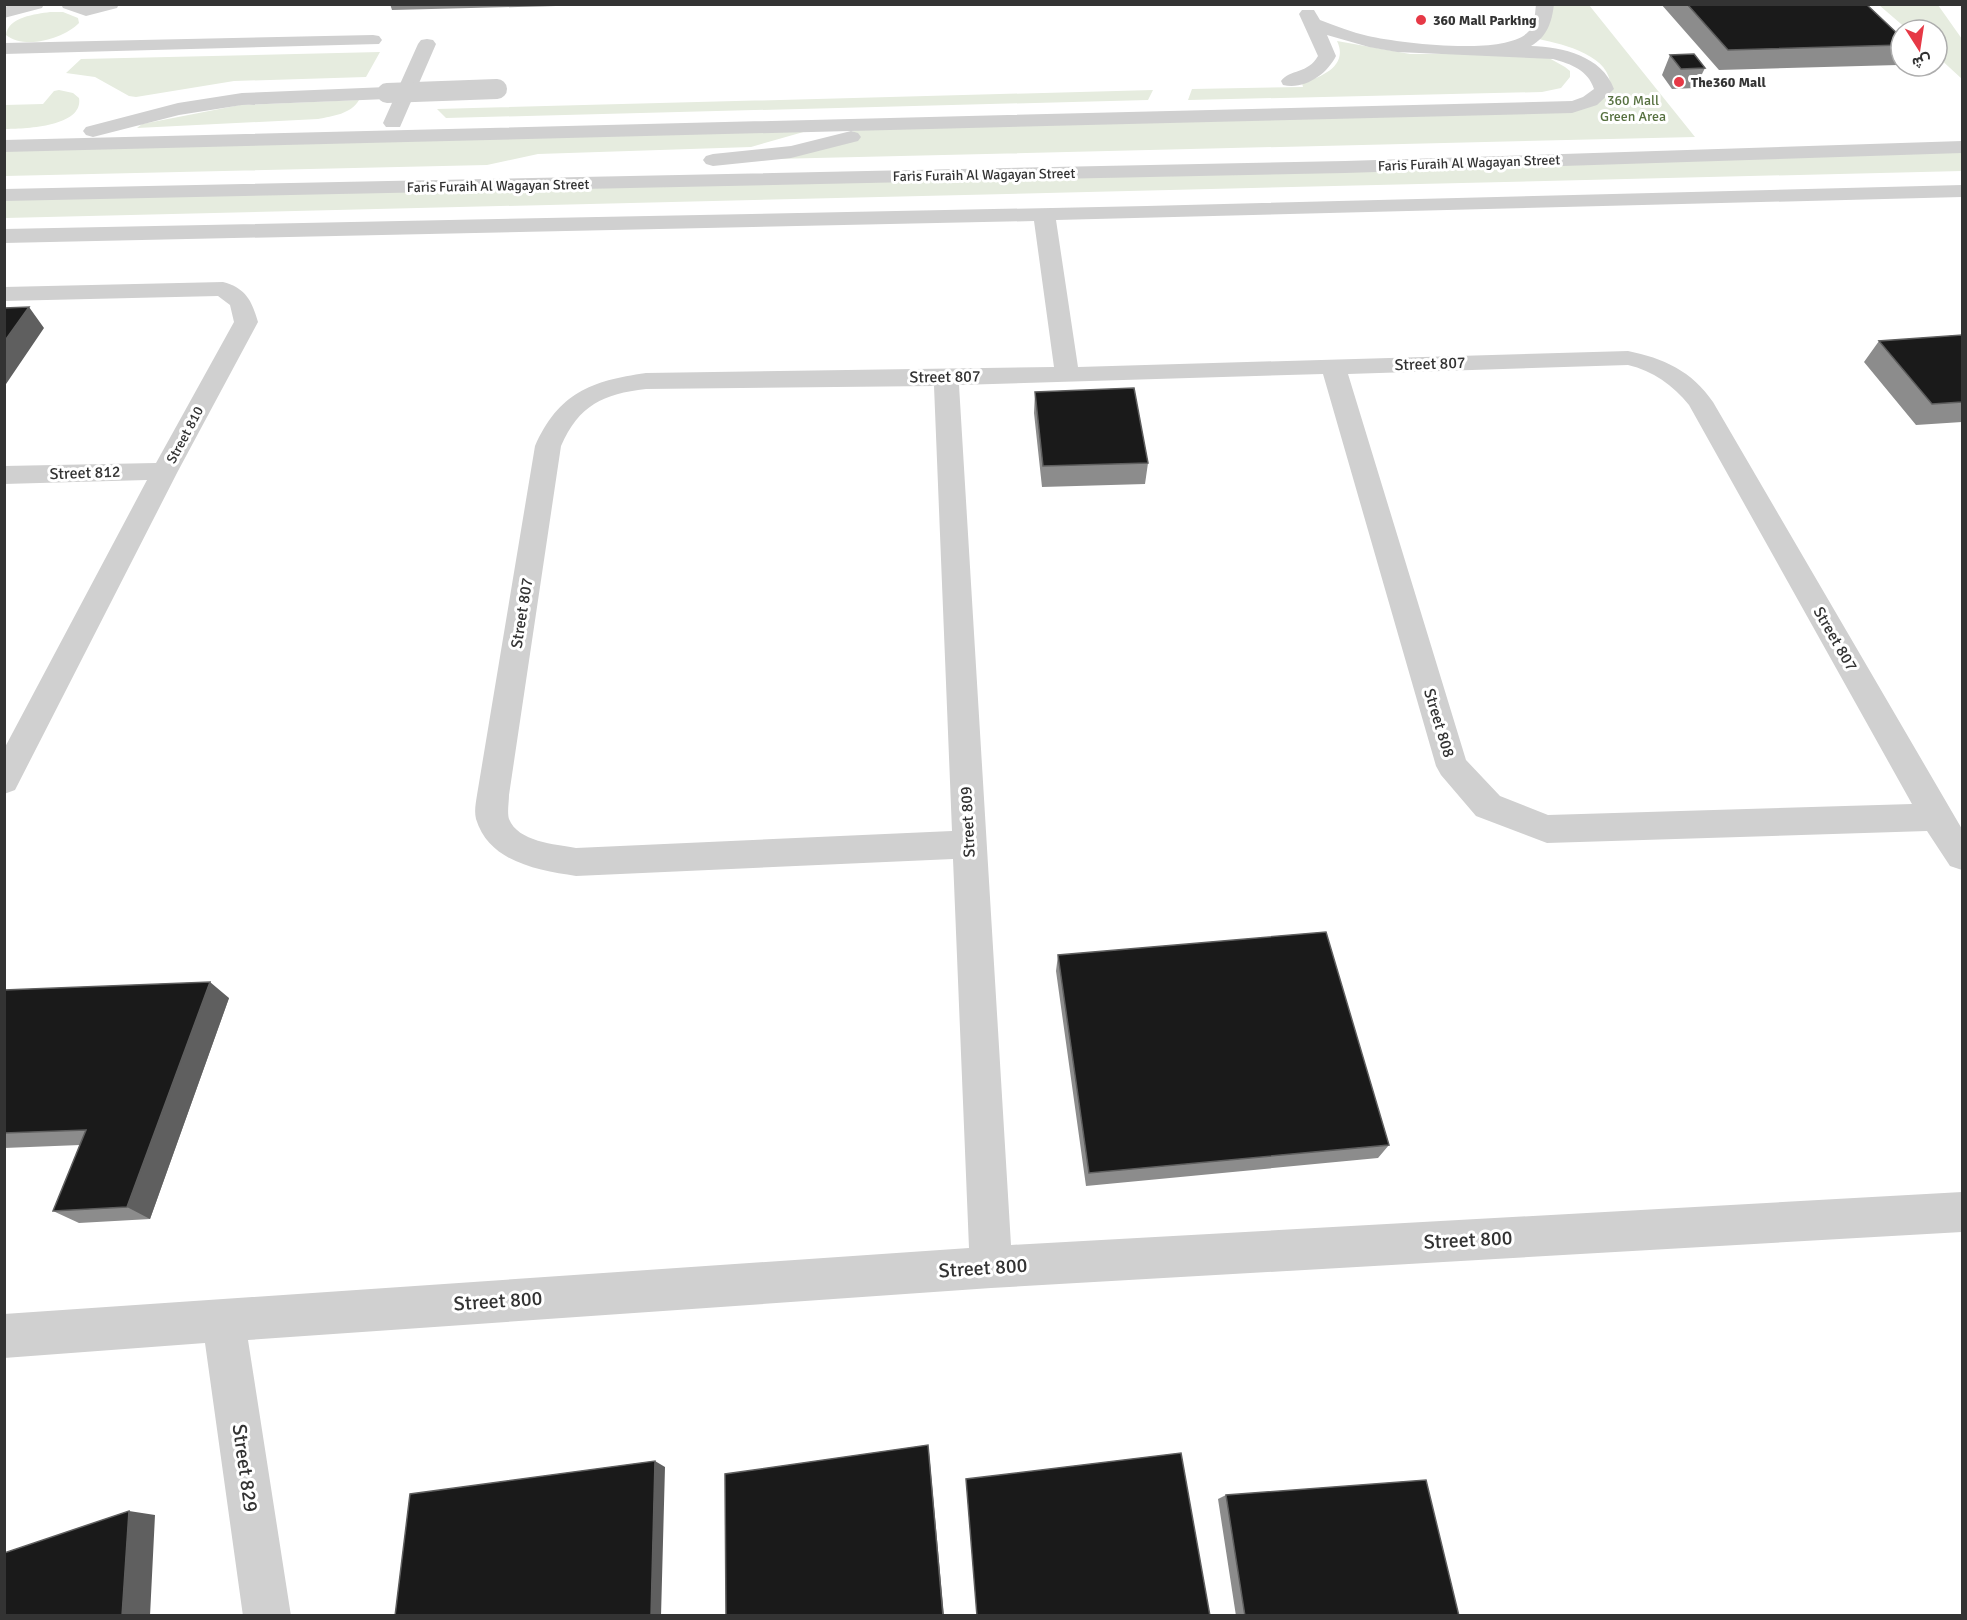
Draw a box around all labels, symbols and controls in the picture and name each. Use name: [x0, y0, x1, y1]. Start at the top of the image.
place label: 360 Mall Parking: [1433, 12, 1537, 29]
marker: 360 Mall Parking: [1414, 13, 1428, 27]
north arrow: [1889, 18, 1949, 78]
text: ش: [1910, 50, 1933, 73]
place label: The360 Mall: [1691, 74, 1767, 91]
marker: The360 Mall: [1672, 75, 1686, 89]
park label: 360 Mall Green Area: [1600, 92, 1666, 125]
street label: Faris Furaih Al Wagayan Street: [1377, 151, 1561, 175]
street label: Faris Furaih Al Wagayan Street: [893, 165, 1076, 185]
street label: Faris Furaih Al Wagayan Street: [407, 176, 590, 196]
street label: Street 807: [1394, 353, 1466, 375]
street label: Street 807: [909, 366, 981, 388]
street label: Street 810: [163, 404, 207, 466]
street label: Street 812: [49, 462, 121, 484]
street label: Street 807: [507, 576, 537, 650]
street label: Street 807: [1809, 603, 1861, 675]
street label: Street 808: [1419, 686, 1459, 760]
street label: Street 809: [956, 786, 980, 858]
street label: Street 800: [1423, 1225, 1513, 1255]
street label: Street 800: [938, 1252, 1028, 1284]
street label: Street 800: [453, 1285, 543, 1317]
street label: Street 829: [226, 1422, 264, 1514]

